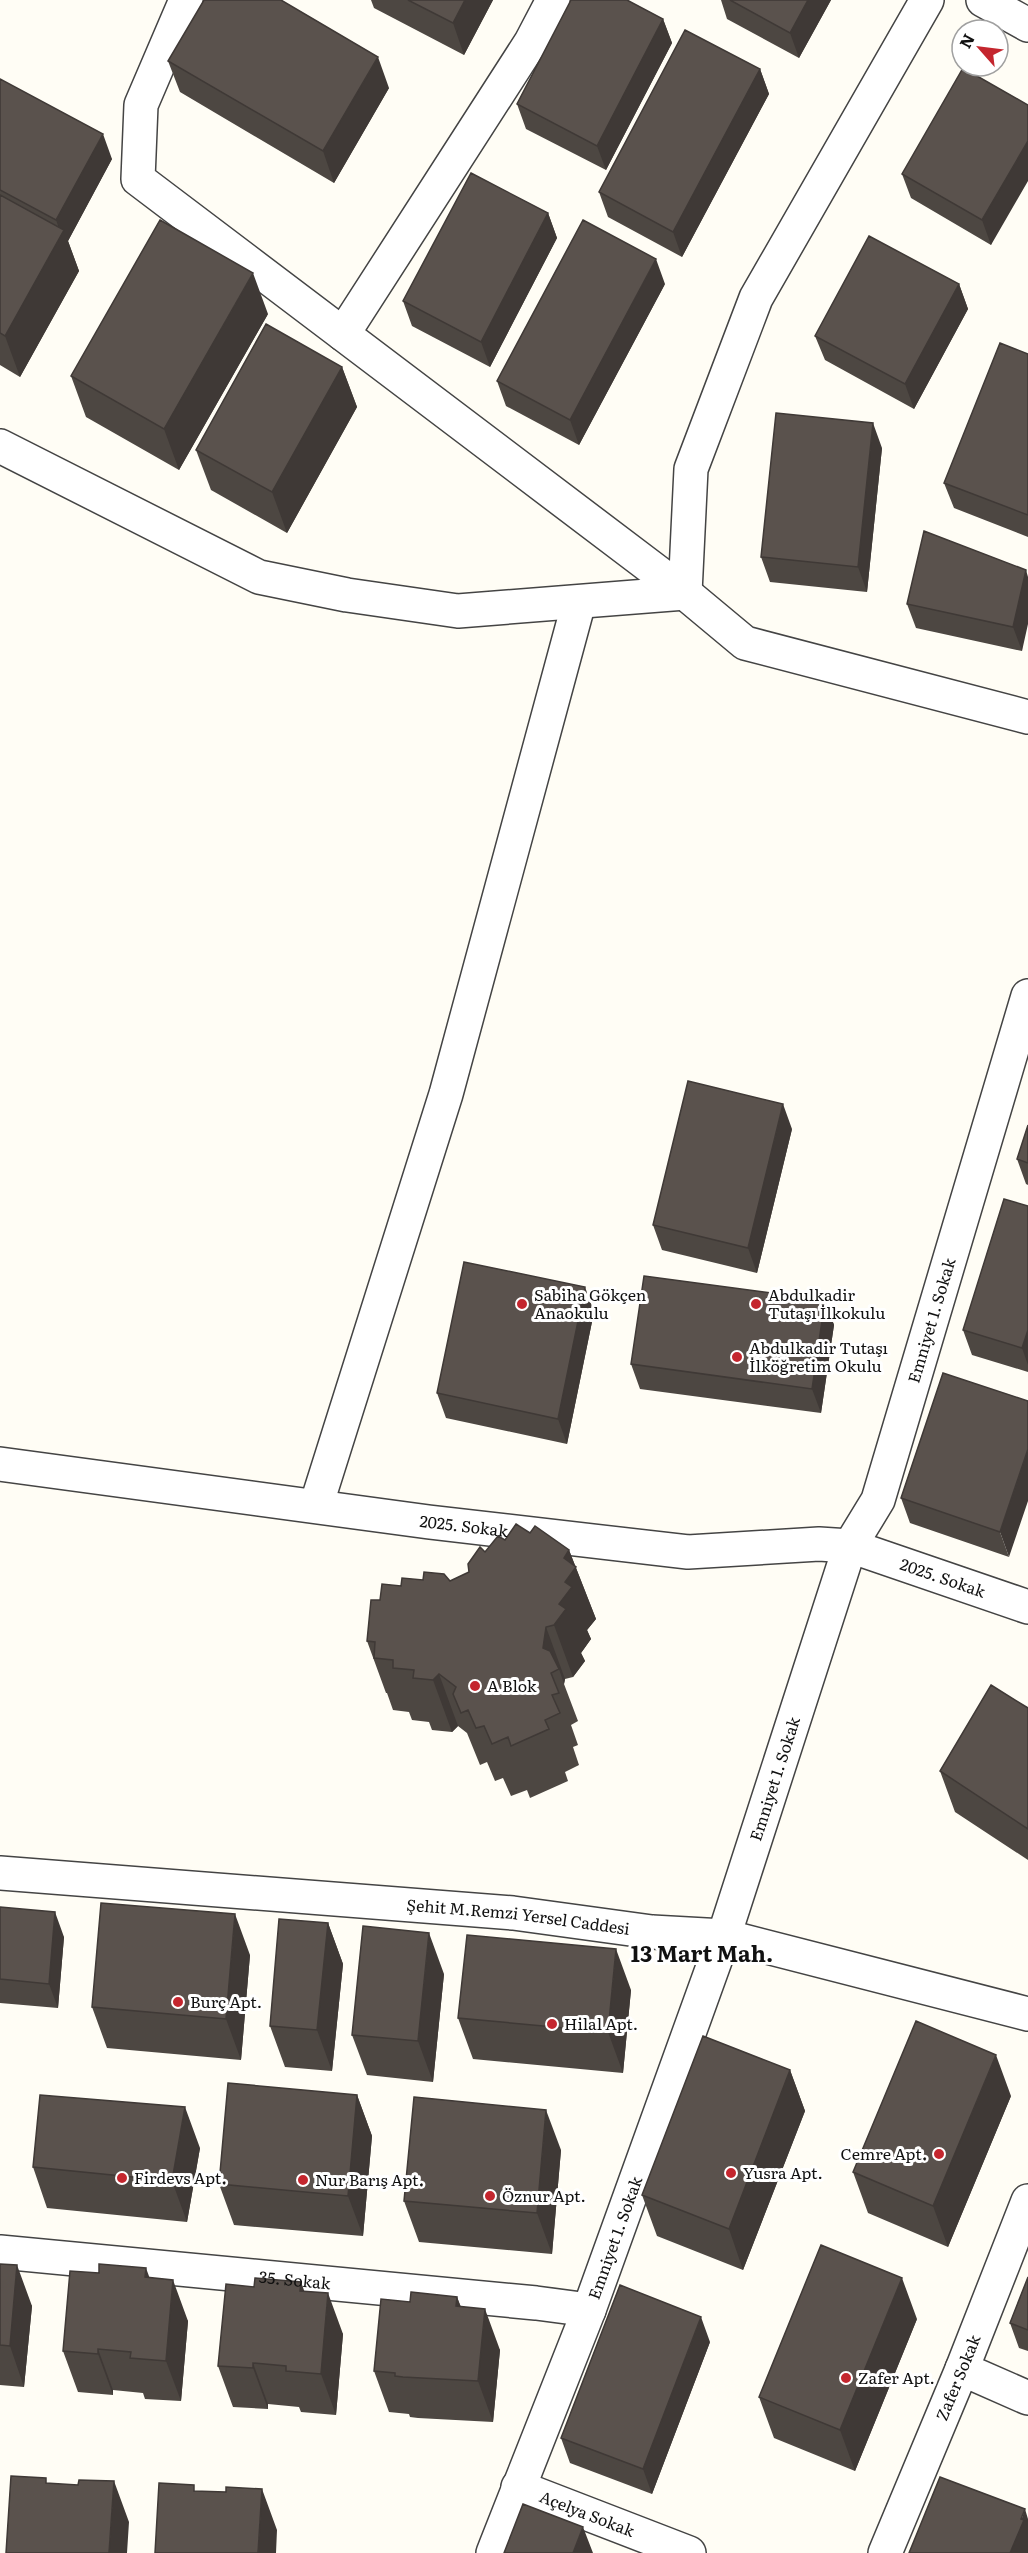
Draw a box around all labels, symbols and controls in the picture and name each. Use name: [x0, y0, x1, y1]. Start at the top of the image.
north arrow: [950, 18, 1010, 78]
text: N: [952, 29, 980, 52]
street label: Emniyet 1. Sokak: [901, 1254, 961, 1386]
place label: Sabiha Gökçen Anaokulu: [534, 1282, 647, 1324]
place label: Abdulkadir Tutaşı İlkokulu: [768, 1282, 885, 1324]
marker: Sabiha Gökçen Anaokulu: [515, 1297, 529, 1311]
marker: Abdulkadir Tutaşı İlkokulu: [749, 1297, 763, 1311]
place label: Abdulkadir Tutaşı İlköğretim Okulu: [749, 1335, 888, 1377]
marker: Abdulkadir Tutaşı İlköğretim Okulu: [730, 1350, 744, 1364]
street label: 2025. Sokak: [418, 1508, 510, 1542]
street label: 2025. Sokak: [897, 1551, 989, 1603]
place label: A Blok: [487, 1673, 537, 1697]
marker: A Blok: [468, 1679, 482, 1693]
street label: Emniyet 1. Sokak: [742, 1713, 805, 1844]
street label: Şehit M.Remzi Yersel Caddesi: [406, 1892, 631, 1940]
district label: 13 Mart Mah.: [631, 1936, 773, 1969]
place label: Burç Apt.: [190, 1989, 262, 2013]
marker: Burç Apt.: [171, 1995, 185, 2009]
place label: Hilal Apt.: [564, 2011, 638, 2035]
marker: Hilal Apt.: [545, 2017, 559, 2031]
place label: Cemre Apt.: [841, 2141, 927, 2165]
marker: Cemre Apt.: [932, 2147, 946, 2161]
place label: Yusra Apt.: [743, 2160, 823, 2184]
place label: Firdevs Apt.: [134, 2165, 227, 2189]
marker: Yusra Apt.: [724, 2166, 738, 2180]
place label: Nur Barış Apt.: [315, 2167, 424, 2191]
marker: Firdevs Apt.: [115, 2171, 129, 2185]
street label: Emniyet 1. Sokak: [581, 2172, 647, 2302]
marker: Nur Barış Apt.: [296, 2173, 310, 2187]
place label: Öznur Apt.: [502, 2183, 586, 2207]
marker: Öznur Apt.: [483, 2189, 497, 2203]
street label: 35. Sokak: [258, 2264, 332, 2294]
street label: Zafer Sokak: [929, 2330, 986, 2424]
place label: Zafer Apt.: [858, 2365, 935, 2389]
marker: Zafer Apt.: [839, 2371, 853, 2385]
street label: Açelya Sokak: [536, 2483, 639, 2542]

